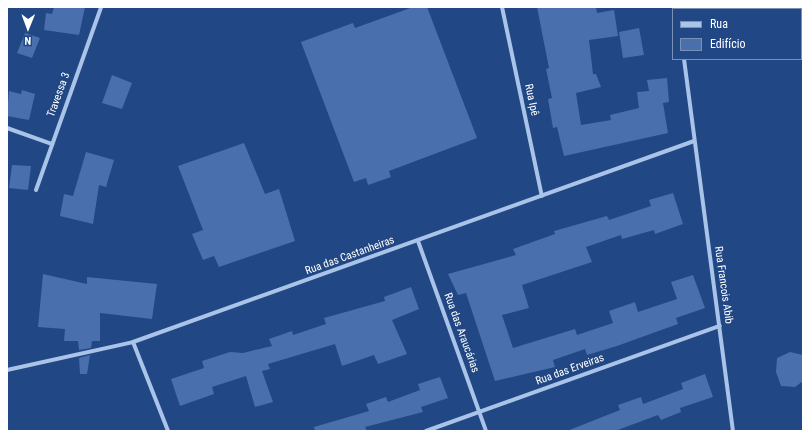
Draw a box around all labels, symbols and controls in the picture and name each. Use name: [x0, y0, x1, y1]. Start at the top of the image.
north arrow: [8, 8, 48, 48]
legend: [672, 8, 802, 60]
text: Rua: [710, 17, 728, 31]
text: N: [24, 34, 31, 47]
text: Edifício: [710, 37, 746, 51]
street label: Travessa 3: [45, 71, 73, 119]
street label: Rua Ipê: [521, 83, 541, 117]
street label: Rua das Castanheiras: [304, 234, 396, 278]
street label: Rua Francois Abib: [711, 245, 735, 325]
street label: Rua das Araucárias: [440, 291, 482, 375]
street label: Rua das Erveiras: [534, 352, 606, 388]

